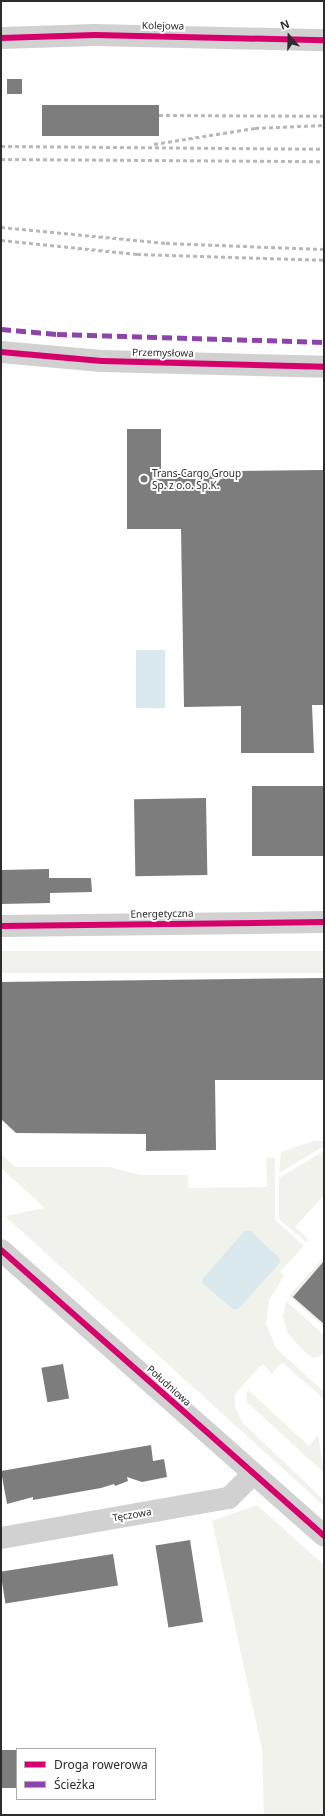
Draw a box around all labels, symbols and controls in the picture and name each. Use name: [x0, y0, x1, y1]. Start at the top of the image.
north arrow: [269, 16, 309, 56]
text: N: [278, 16, 291, 33]
street label: Kolejowa: [142, 20, 184, 32]
street label: Przemysłowa: [132, 346, 194, 360]
place label: Trans-Cargo Group Sp. z o.o. Sp.K.: [152, 467, 241, 490]
marker: Trans-Cargo Group Sp. z o.o. Sp.K.: [139, 474, 149, 484]
street label: Energetyczna: [130, 907, 194, 921]
street label: Południowa: [145, 1363, 193, 1409]
street label: Tęczowa: [112, 1506, 152, 1524]
legend: [16, 1748, 156, 1800]
text: Droga rowerowa: [54, 1756, 148, 1773]
text: Ścieżka: [54, 1776, 95, 1793]

